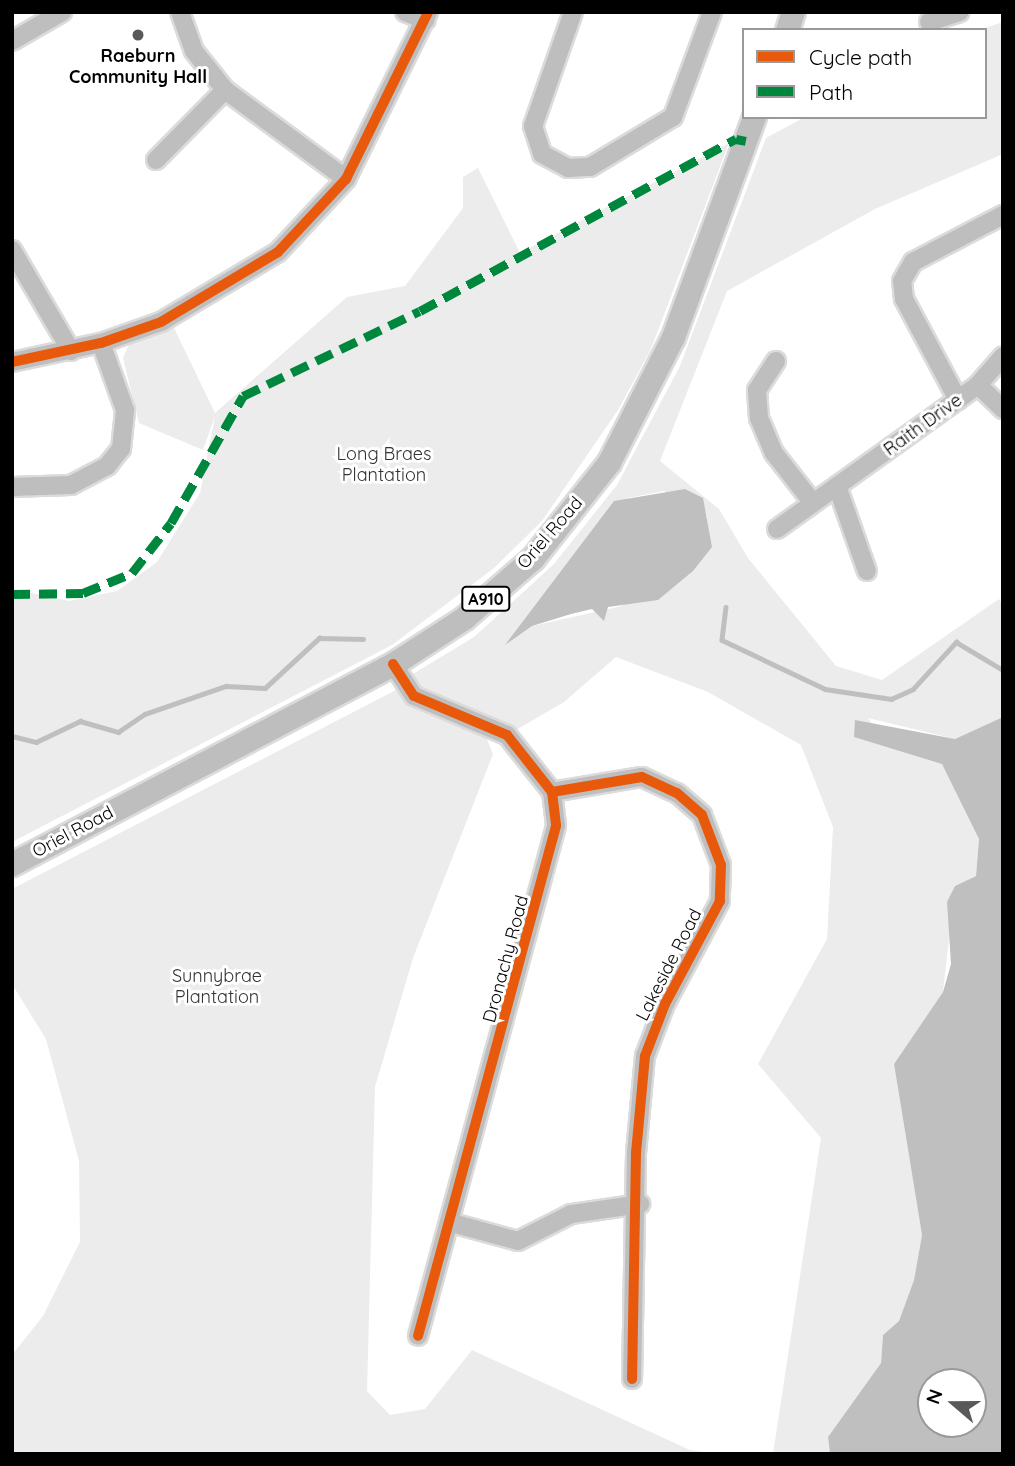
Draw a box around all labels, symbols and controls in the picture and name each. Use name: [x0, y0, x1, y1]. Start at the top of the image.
marker: Raeburn Community Hall: [130, 27, 146, 43]
legend: [742, 28, 987, 119]
text: Cycle path: [809, 44, 912, 70]
place label: Raeburn Community Hall: [69, 46, 207, 88]
text: Path: [809, 79, 853, 105]
street label: Raith Drive: [880, 389, 966, 461]
park label: Long Braes Plantation: [337, 444, 431, 486]
street label: Oriel Road: [513, 493, 587, 573]
road number: A910: [460, 586, 512, 612]
street label: Oriel Road: [29, 802, 117, 862]
street label: Dronachy Road: [479, 893, 533, 1025]
street label: Lakeside Road: [631, 905, 707, 1025]
park label: Sunnybrae Plantation: [172, 966, 262, 1009]
north arrow: [917, 1368, 987, 1438]
text: N: [920, 1386, 948, 1407]

